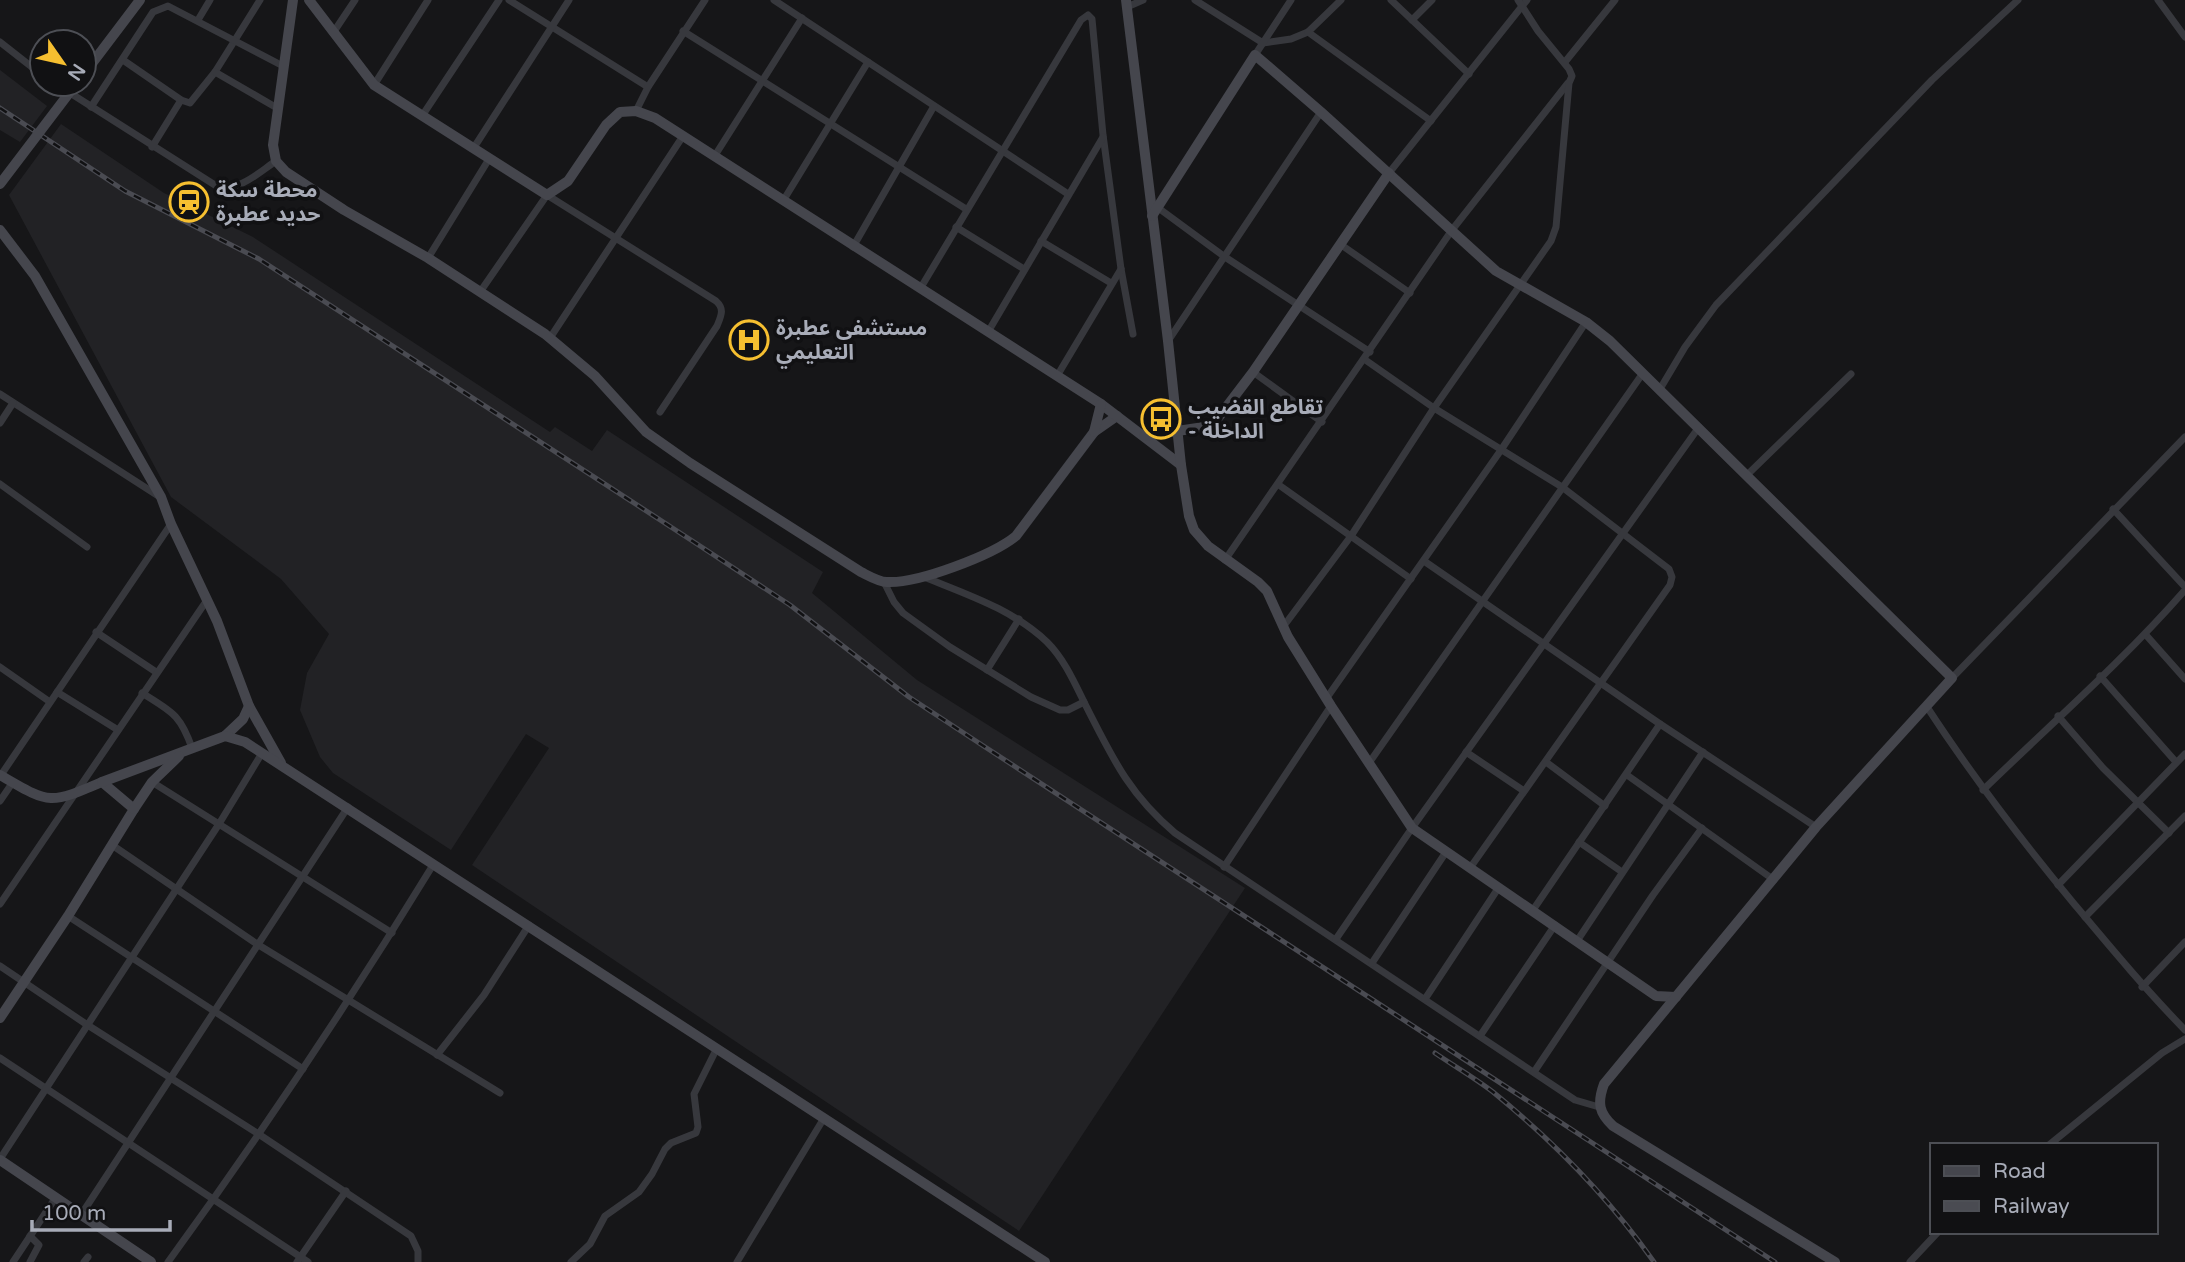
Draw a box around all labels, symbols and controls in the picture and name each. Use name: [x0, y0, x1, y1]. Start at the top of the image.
north arrow: [28, 28, 98, 98]
text: N: [63, 59, 90, 84]
place label: محطة سكة حديد عطبرة: [216, 178, 320, 227]
station icon: محطة سكة حديد عطبرة: [168, 181, 210, 223]
place label: مستشفى عطبرة التعليمي: [776, 316, 927, 369]
hospital icon: مستشفى عطبرة التعليمي: [728, 319, 770, 361]
place label: تقاطع القضيب - الداخلة: [1188, 395, 1323, 444]
bus stop icon: تقاطع القضيب - الداخلة: [1140, 398, 1182, 440]
legend: [1930, 1143, 2157, 1234]
text: Road: [1993, 1159, 2046, 1184]
scale bar: [32, 1188, 170, 1232]
text: Railway: [1993, 1194, 2070, 1219]
text: 100 m: [42, 1201, 106, 1226]

